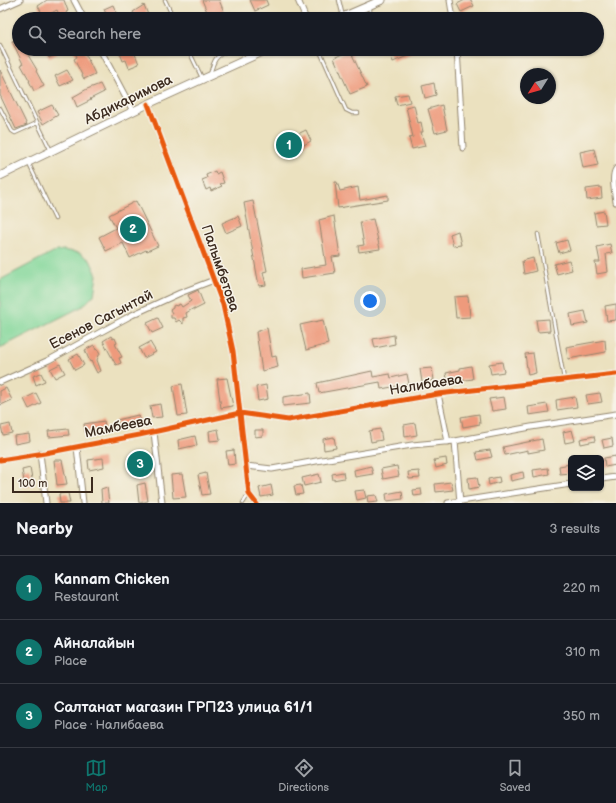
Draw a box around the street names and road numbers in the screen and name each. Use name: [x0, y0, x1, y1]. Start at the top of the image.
street label: Абдикаримова: [81, 70, 176, 129]
street label: Палымбетова: [198, 223, 244, 314]
street label: Есенов Сагынтай: [47, 286, 156, 353]
street label: Налибаева: [388, 370, 465, 399]
street label: Мамбеева: [83, 412, 154, 441]

